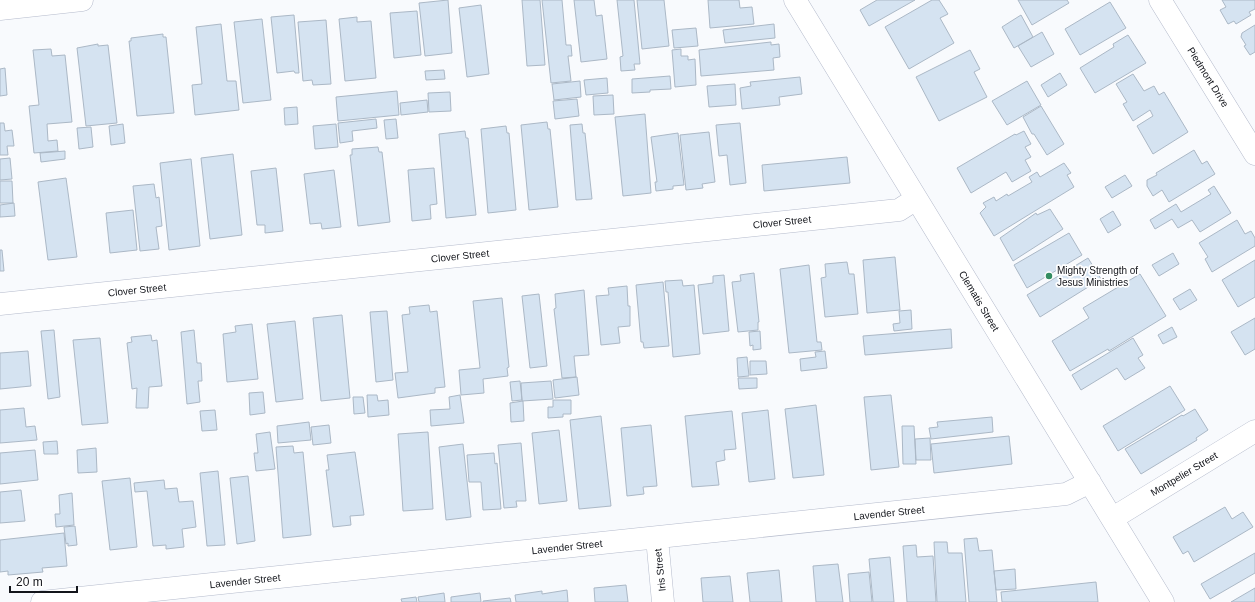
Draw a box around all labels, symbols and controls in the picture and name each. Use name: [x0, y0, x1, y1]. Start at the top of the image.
street label: Piedmont Drive: [1185, 45, 1231, 109]
street label: Clover Street: [752, 213, 812, 231]
street label: Clover Street: [430, 247, 490, 265]
place label: Mighty Strength of Jesus Ministries: [1057, 265, 1138, 288]
street label: Clematis Street: [957, 269, 1001, 333]
marker: Mighty Strength of Jesus Ministries: [1044, 271, 1054, 281]
street label: Clover Street: [107, 281, 167, 299]
street label: Montpelier Street: [1149, 450, 1220, 498]
street label: Lavender Street: [853, 504, 925, 522]
street label: Lavender Street: [531, 538, 603, 556]
street label: Iris Street: [652, 548, 668, 592]
scale bar: [10, 568, 77, 594]
street label: Lavender Street: [209, 572, 281, 590]
text: 20 m: [16, 575, 43, 589]

